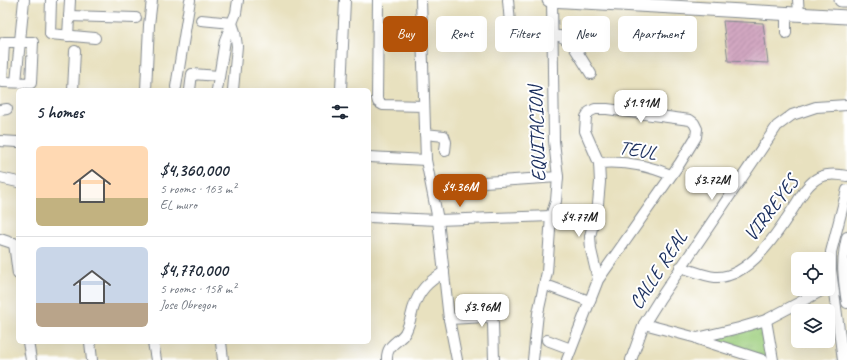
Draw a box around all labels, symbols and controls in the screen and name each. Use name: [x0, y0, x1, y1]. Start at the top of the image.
chip: Buy: [383, 16, 428, 52]
chip: Rent: [436, 16, 487, 52]
chip: Filters: [495, 16, 554, 52]
chip: New: [562, 16, 610, 52]
chip: Apartment: [618, 16, 697, 52]
street label: EQUITACION: [523, 83, 551, 182]
pin: $1.91M: [608, 90, 674, 124]
text: $1.91M: [623, 95, 659, 111]
icon: filters: [329, 101, 351, 123]
text: 5 homes: [36, 102, 84, 123]
street label: TEUL: [617, 134, 659, 166]
text: $4,360,000: [160, 160, 228, 181]
icon: home: [68, 162, 116, 210]
pin: $3.72M: [679, 167, 745, 201]
street label: VIRREYES: [738, 168, 805, 246]
text: $3.72M: [694, 172, 730, 188]
pin: $4.36M: [427, 174, 493, 208]
text: $4.36M: [442, 179, 478, 195]
text: 5 rooms · 163 m²: [160, 181, 236, 197]
text: EL muro: [160, 197, 197, 213]
pin: $4.77M: [546, 204, 612, 238]
text: $4.77M: [561, 209, 597, 225]
street label: CALLE REAL: [623, 226, 693, 314]
map controls: [791, 252, 835, 348]
button: locate: [791, 252, 835, 296]
text: $4,770,000: [160, 260, 228, 281]
icon: home: [68, 263, 116, 311]
text: 5 rooms · 158 m²: [160, 281, 236, 297]
pin: $3.96M: [449, 294, 515, 328]
text: Jose Obregon: [160, 297, 216, 313]
text: $3.96M: [464, 299, 500, 315]
button: layers: [791, 304, 835, 348]

